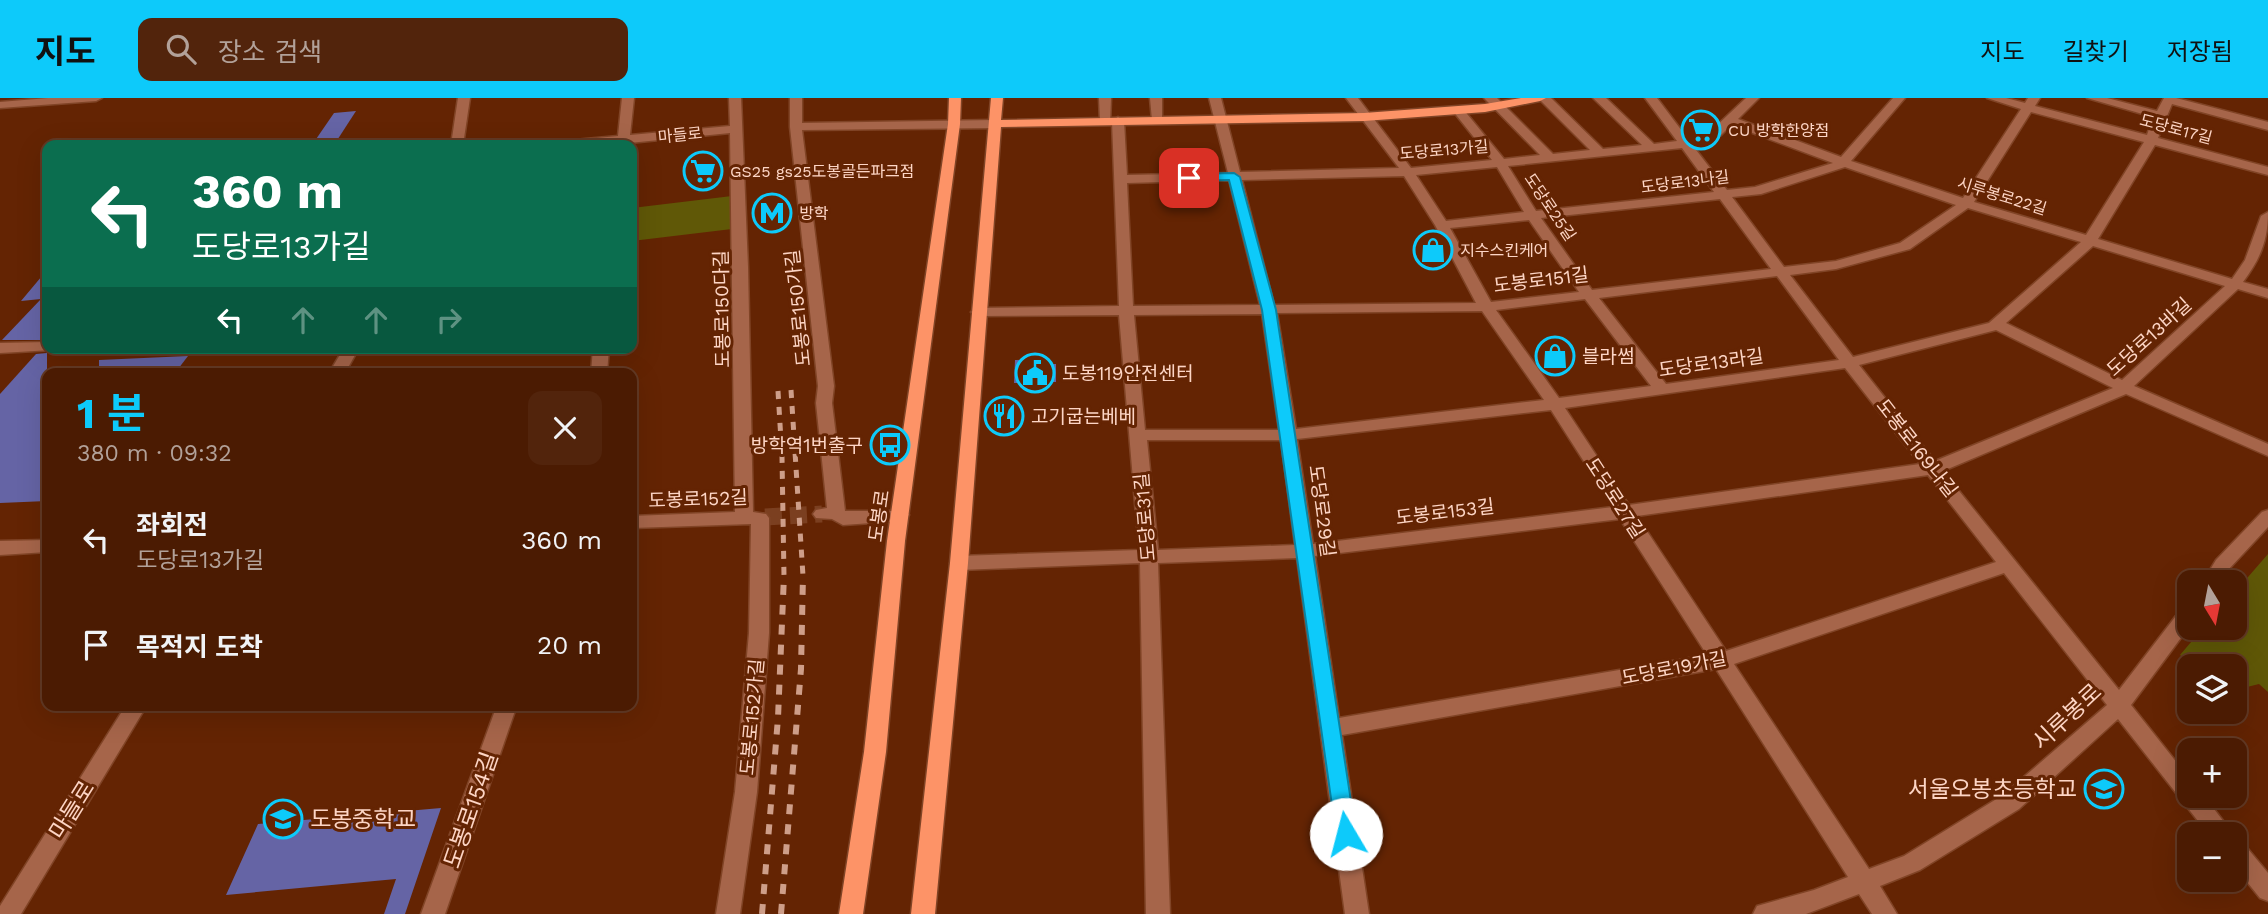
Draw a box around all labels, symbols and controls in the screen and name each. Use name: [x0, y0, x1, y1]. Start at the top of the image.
search box: [138, 18, 628, 81]
icon: search: [162, 30, 200, 68]
text: 지도: [35, 32, 96, 71]
text: 장소 검색: [218, 37, 322, 67]
text: 지도: [1980, 38, 2025, 66]
text: 길찾기: [2063, 38, 2129, 66]
text: 저장됨: [2167, 38, 2233, 66]
supermarket icon: CU 방학한양점: [1680, 109, 1722, 151]
street label: 도당로17길: [2138, 110, 2214, 148]
place label: CU 방학한양점: [1728, 121, 1829, 140]
street label: 마들로: [657, 123, 703, 147]
street label: 도당로13가길: [1399, 137, 1489, 163]
pin: [1159, 148, 1219, 208]
supermarket icon: GS25 gs25도봉골든파크점: [682, 150, 724, 192]
icon: arrive: [1170, 159, 1208, 197]
text: 360 m: [192, 162, 343, 220]
place label: GS25 gs25도봉골든파크점: [730, 162, 915, 181]
street label: 도당로13나길: [1640, 167, 1730, 197]
icon: left: [77, 168, 168, 259]
street label: 도당로25길: [1520, 170, 1580, 244]
street label: 시루봉로22길: [1955, 173, 2049, 219]
metro station icon: 방학: [751, 192, 793, 234]
place label: 방학: [799, 204, 829, 223]
text: 도당로13가길: [192, 228, 370, 266]
shop icon: 지수스킨케어: [1412, 229, 1454, 271]
place label: 지수스킨케어: [1460, 241, 1548, 260]
street label: 도봉로150가길: [780, 248, 816, 368]
street label: 도봉로150다길: [709, 250, 735, 368]
street label: 도봉로151길: [1492, 263, 1590, 297]
street label: 도당로13바길: [2102, 293, 2196, 381]
icon: left: [211, 301, 249, 339]
icon: ahead: [284, 301, 322, 339]
icon: ahead: [357, 301, 395, 339]
icon: right: [430, 301, 468, 339]
shop icon: 블라썸: [1534, 335, 1576, 377]
street label: 도당로13라길: [1657, 344, 1765, 382]
place label: 블라썸: [1582, 345, 1634, 368]
public building icon: 도봉119안전센터: [1014, 352, 1056, 394]
place label: 도봉119안전센터: [1062, 362, 1193, 385]
text: 1 분: [77, 389, 146, 438]
button: close: [528, 391, 602, 465]
street label: 도봉로169나길: [1872, 394, 1962, 502]
restaurant icon: 고기굽는베베: [983, 395, 1025, 437]
place label: 고기굽는베베: [1031, 405, 1136, 428]
bus stop icon: 방학역1번출구: [869, 424, 911, 466]
place label: 방학역1번출구: [751, 434, 863, 457]
text: 380 m · 09:32: [77, 440, 232, 467]
street label: 도당로27길: [1580, 453, 1650, 543]
street label: 도당로29길: [1304, 463, 1340, 559]
street label: 도당로31길: [1130, 472, 1160, 562]
street label: 도봉로152길: [648, 486, 748, 512]
street label: 도봉로: [864, 488, 894, 544]
street label: 도봉로153길: [1394, 495, 1496, 529]
text: 좌회전: [136, 510, 208, 540]
icon: left: [77, 521, 115, 559]
text: 360 m: [521, 525, 602, 555]
text: 도당로13가길: [136, 547, 264, 574]
north arrow: [2177, 570, 2247, 640]
map controls: [2177, 570, 2247, 892]
icon: arrive: [77, 626, 115, 664]
text: 20 m: [537, 630, 602, 660]
text: 목적지 도착: [136, 632, 263, 662]
street label: 도당로19가길: [1620, 647, 1728, 689]
button: layers: [2177, 654, 2247, 724]
street label: 도봉로152가길: [735, 658, 769, 776]
street label: 시루봉로: [2027, 678, 2107, 756]
button: +: [2177, 738, 2247, 808]
street label: 도봉로154길: [439, 748, 503, 872]
school or university icon: 서울오봉초등학교: [2083, 768, 2125, 810]
street label: 마들로: [44, 776, 100, 844]
place label: 서울오봉초등학교: [1908, 776, 2077, 803]
position arrow: [1309, 797, 1383, 871]
school or university icon: 도봉중학교: [262, 798, 304, 840]
place label: 도봉중학교: [310, 806, 416, 833]
button: −: [2177, 822, 2247, 892]

